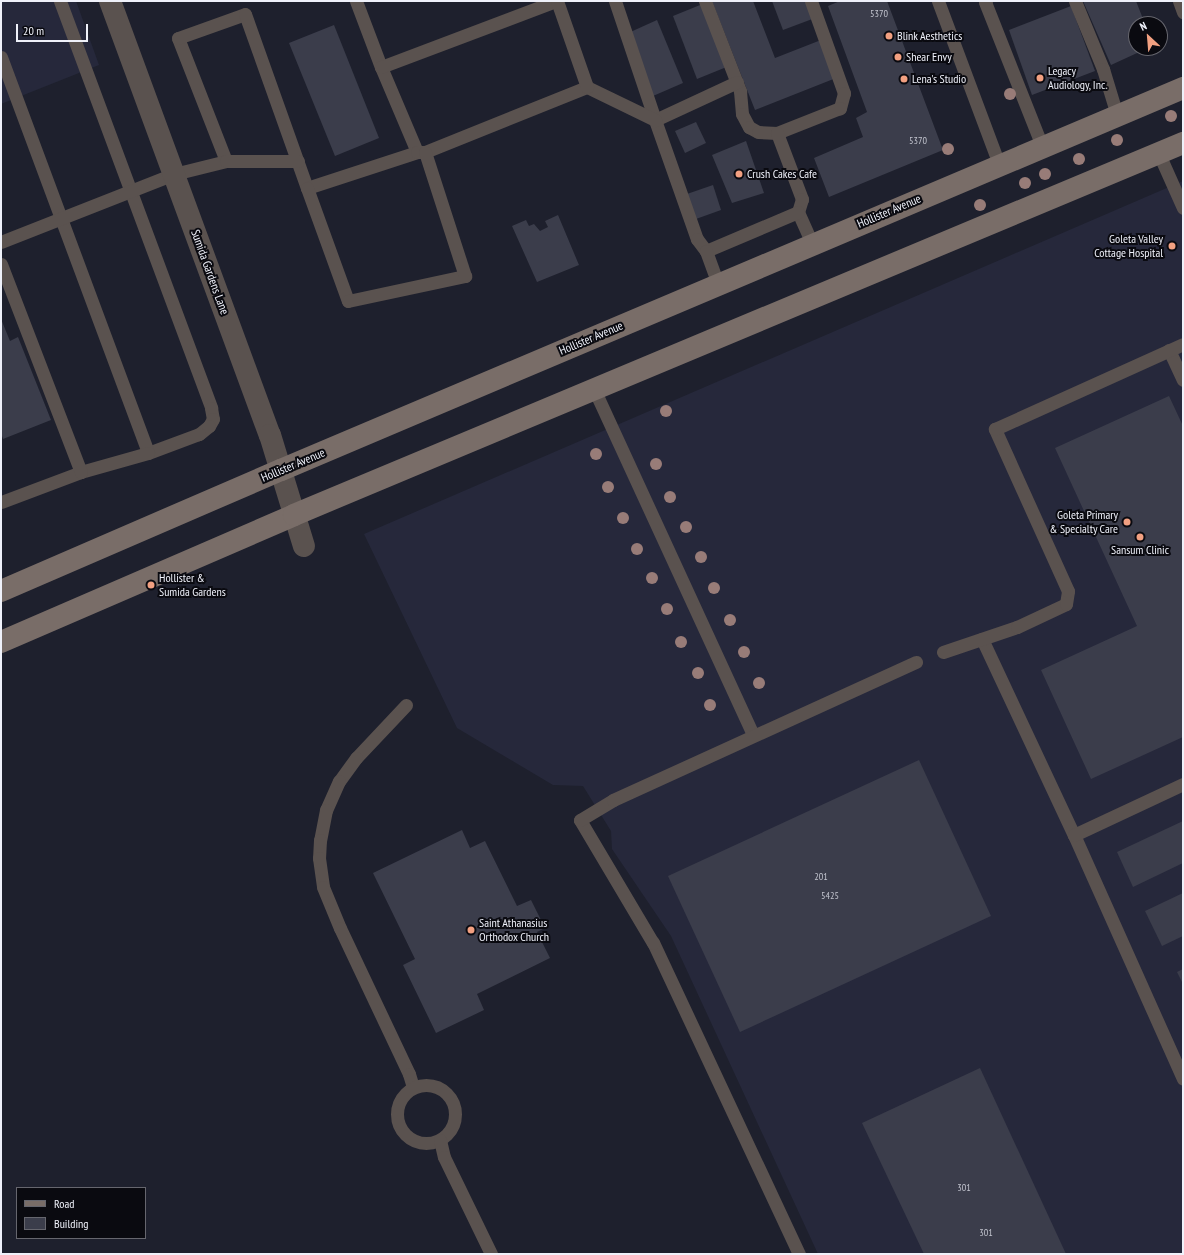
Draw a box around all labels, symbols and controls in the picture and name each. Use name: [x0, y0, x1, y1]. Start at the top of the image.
house number: 5370: [870, 8, 888, 20]
scale bar: [18, 16, 90, 42]
north arrow: [1128, 16, 1168, 56]
text: N: [1137, 19, 1149, 34]
text: 20 m: [23, 23, 44, 38]
place label: Blink Aesthetics: [897, 29, 963, 43]
marker: Blink Aesthetics: [884, 31, 894, 41]
place label: Shear Envy: [906, 50, 952, 64]
marker: Shear Envy: [893, 52, 903, 62]
place label: Legacy Audiology, Inc.: [1048, 64, 1108, 92]
place label: Lena's Studio: [912, 72, 966, 86]
marker: Legacy Audiology, Inc.: [1035, 73, 1045, 83]
marker: Lena's Studio: [899, 74, 909, 84]
house number: 5370: [909, 135, 927, 147]
place label: Crush Cakes Cafe: [747, 167, 817, 181]
marker: Crush Cakes Cafe: [734, 169, 744, 179]
street label: Hollister Avenue: [855, 191, 923, 231]
street label: Sumida Gardens Lane: [188, 228, 232, 316]
place label: Goleta Valley Cottage Hospital: [1094, 232, 1163, 260]
marker: Goleta Valley Cottage Hospital: [1166, 240, 1178, 252]
street label: Hollister Avenue: [557, 318, 625, 358]
street label: Hollister Avenue: [259, 445, 327, 485]
place label: Goleta Primary & Specialty Care: [1049, 508, 1118, 536]
marker: Goleta Primary & Specialty Care: [1121, 516, 1133, 528]
marker: Sansum Clinic: [1135, 532, 1145, 542]
place label: Sansum Clinic: [1111, 543, 1169, 557]
place label: Hollister & Sumida Gardens: [159, 571, 226, 599]
marker: Hollister & Sumida Gardens: [146, 580, 156, 590]
house number: 201: [814, 871, 828, 883]
house number: 5425: [821, 890, 839, 902]
place label: Saint Athanasius Orthodox Church: [479, 916, 549, 944]
marker: Saint Athanasius Orthodox Church: [466, 925, 476, 935]
house number: 301: [957, 1182, 971, 1194]
legend: [16, 1187, 146, 1239]
text: Road: [54, 1196, 74, 1211]
text: Building: [54, 1216, 89, 1231]
house number: 301: [979, 1227, 993, 1239]

